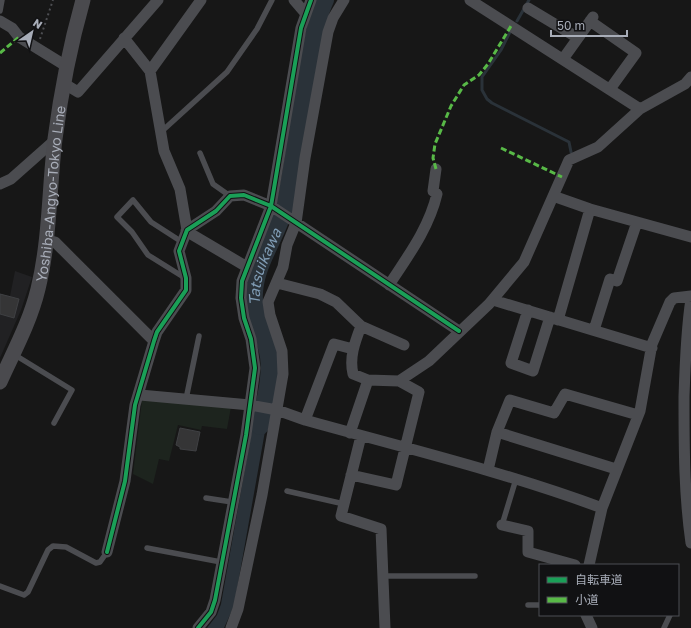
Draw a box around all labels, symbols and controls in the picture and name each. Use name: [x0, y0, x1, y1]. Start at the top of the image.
north arrow: [12, 12, 52, 52]
scale bar: [551, 12, 627, 38]
text: N: [31, 16, 45, 31]
text: 50 m: [557, 18, 585, 33]
street label: Yoshiba-Angyo-Tokyo Line: [31, 104, 68, 283]
water label: Tatsuikawa: [244, 225, 285, 306]
legend: [539, 564, 679, 616]
text: 自転車道: [575, 572, 623, 587]
text: 小道: [575, 592, 599, 607]

